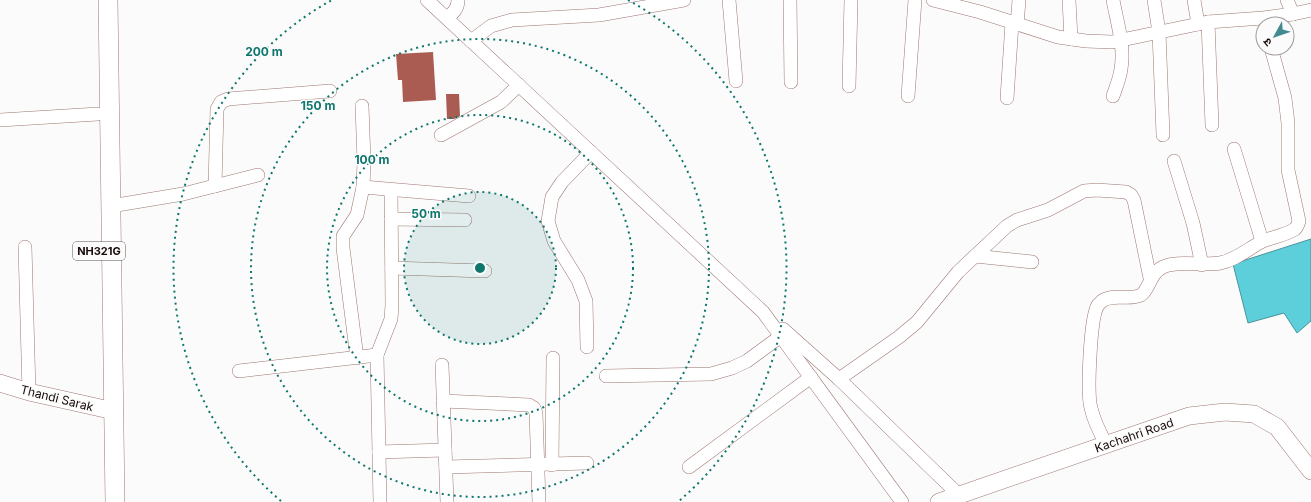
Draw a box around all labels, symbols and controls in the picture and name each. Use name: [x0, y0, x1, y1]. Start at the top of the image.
north arrow: [1255, 16, 1295, 56]
text: उ: [1260, 35, 1275, 49]
text: 200 m: [245, 44, 283, 59]
text: 150 m: [301, 98, 335, 113]
text: 100 m: [354, 152, 390, 167]
text: 50 m: [411, 206, 441, 221]
road number: NH321G: [73, 242, 125, 260]
centre of rings: [473, 261, 487, 275]
street label: Thandi Sarak: [19, 382, 95, 414]
street label: Kachahri Road: [1093, 414, 1175, 456]

